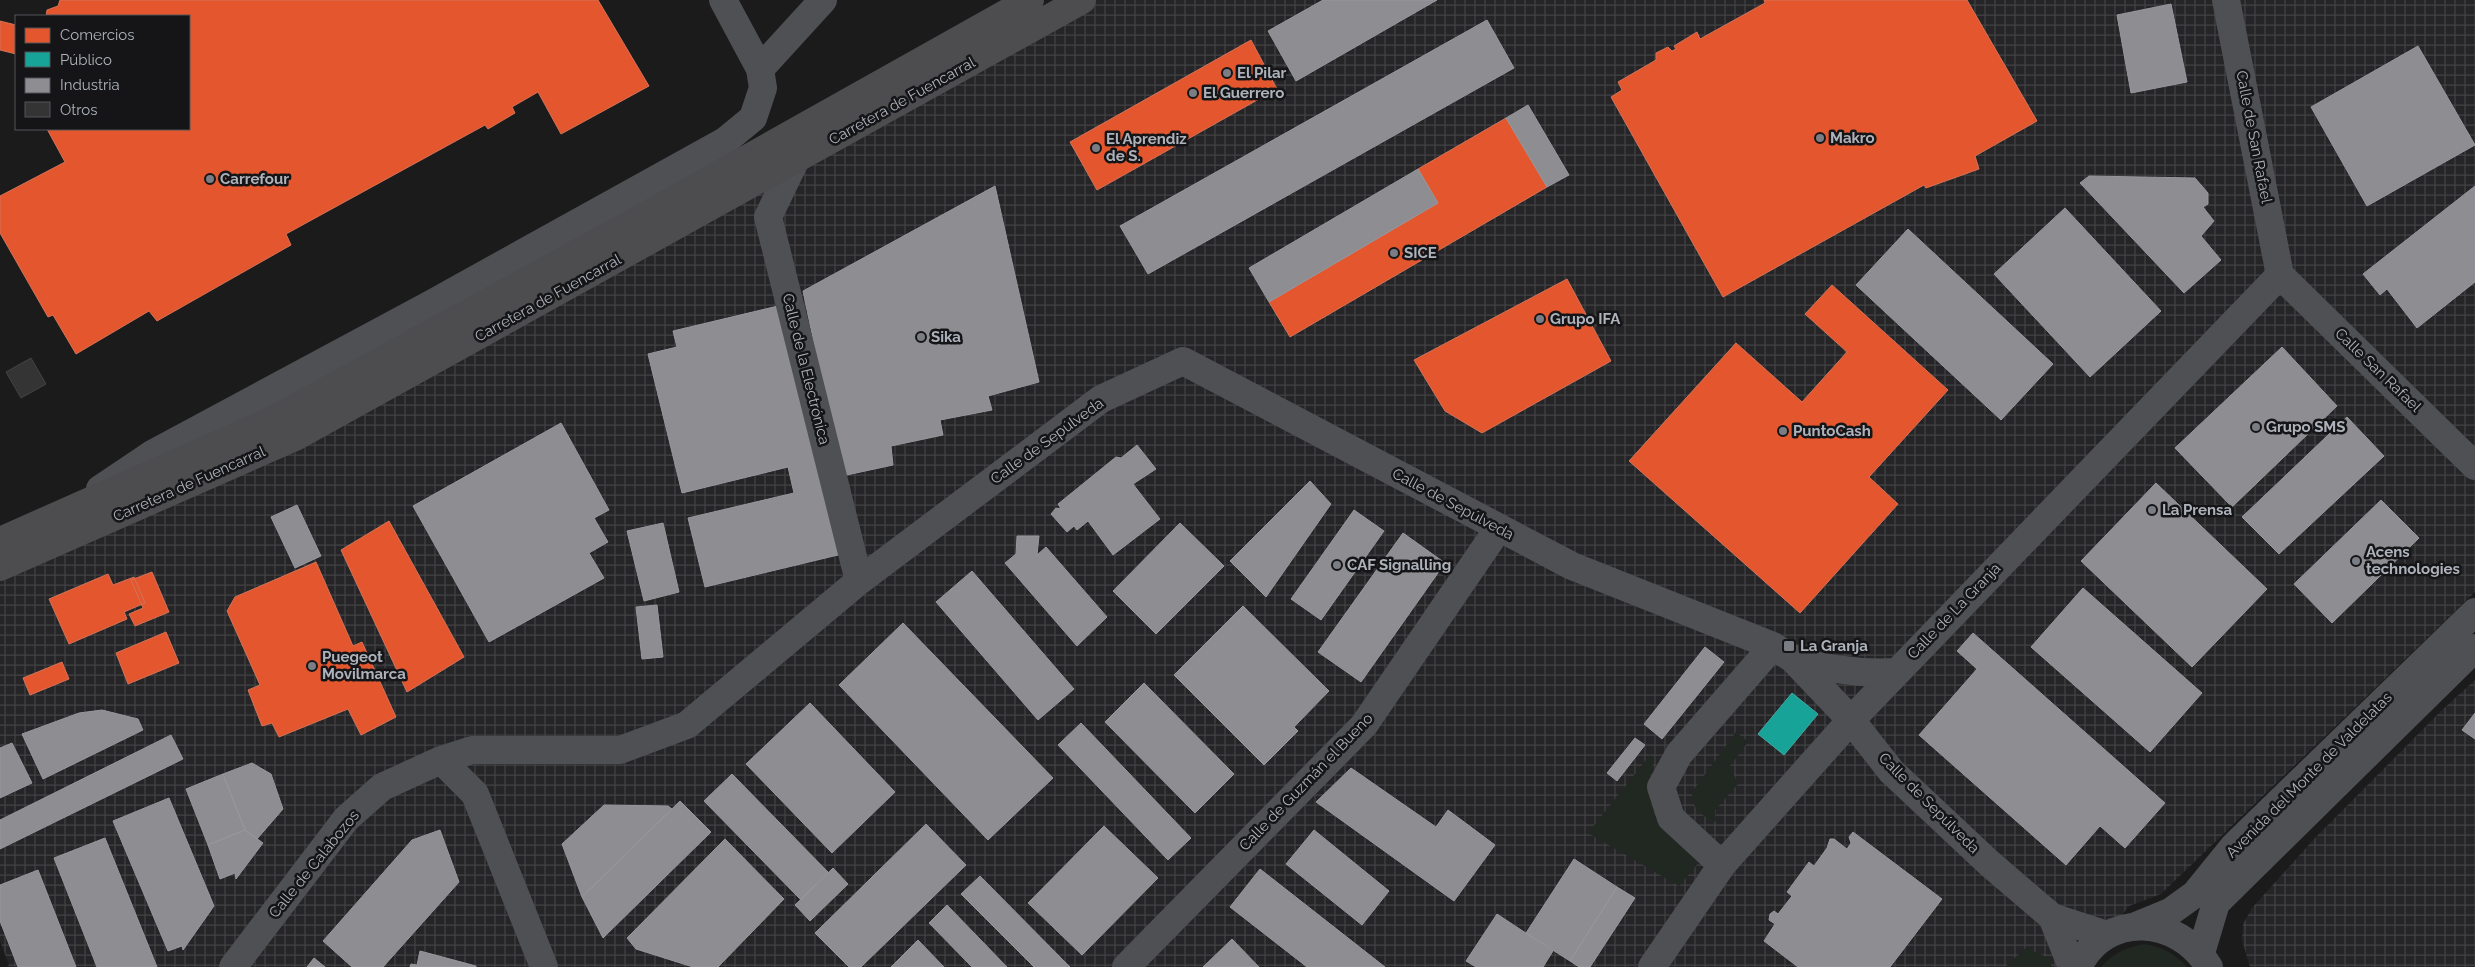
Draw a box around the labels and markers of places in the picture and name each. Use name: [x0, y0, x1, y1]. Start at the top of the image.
place label: El Pilar: [1237, 64, 1287, 82]
marker: El Pilar: [1221, 67, 1233, 79]
place label: El Guerrero: [1203, 84, 1284, 102]
marker: El Guerrero: [1187, 87, 1199, 99]
place label: Makro: [1830, 129, 1875, 147]
place label: El Aprendiz de S.: [1106, 130, 1187, 165]
marker: Makro: [1814, 132, 1826, 144]
marker: El Aprendiz de S.: [1090, 142, 1102, 154]
place label: Carrefour: [220, 170, 289, 188]
marker: Carrefour: [204, 173, 216, 185]
place label: SICE: [1404, 244, 1437, 262]
marker: SICE: [1388, 247, 1400, 259]
place label: Grupo IFA: [1550, 310, 1621, 328]
marker: Grupo IFA: [1534, 313, 1546, 325]
place label: Sika: [931, 328, 961, 346]
marker: Sika: [915, 331, 927, 343]
place label: Grupo SMS: [2266, 418, 2346, 436]
marker: Grupo SMS: [2250, 421, 2262, 433]
place label: PuntoCash: [1793, 422, 1871, 440]
marker: PuntoCash: [1777, 425, 1789, 437]
place label: La Prensa: [2162, 501, 2232, 519]
marker: La Prensa: [2146, 504, 2158, 516]
place label: Acens technologies: [2366, 543, 2460, 578]
marker: Acens technologies: [2350, 555, 2362, 567]
place label: CAF Signalling: [1347, 556, 1451, 574]
marker: CAF Signalling: [1331, 559, 1343, 571]
place label: La Granja: [1800, 637, 1868, 655]
marker: La Granja: [1782, 639, 1796, 653]
place label: Puegeot Movilmarca: [322, 648, 406, 683]
marker: Puegeot Movilmarca: [306, 660, 318, 672]

